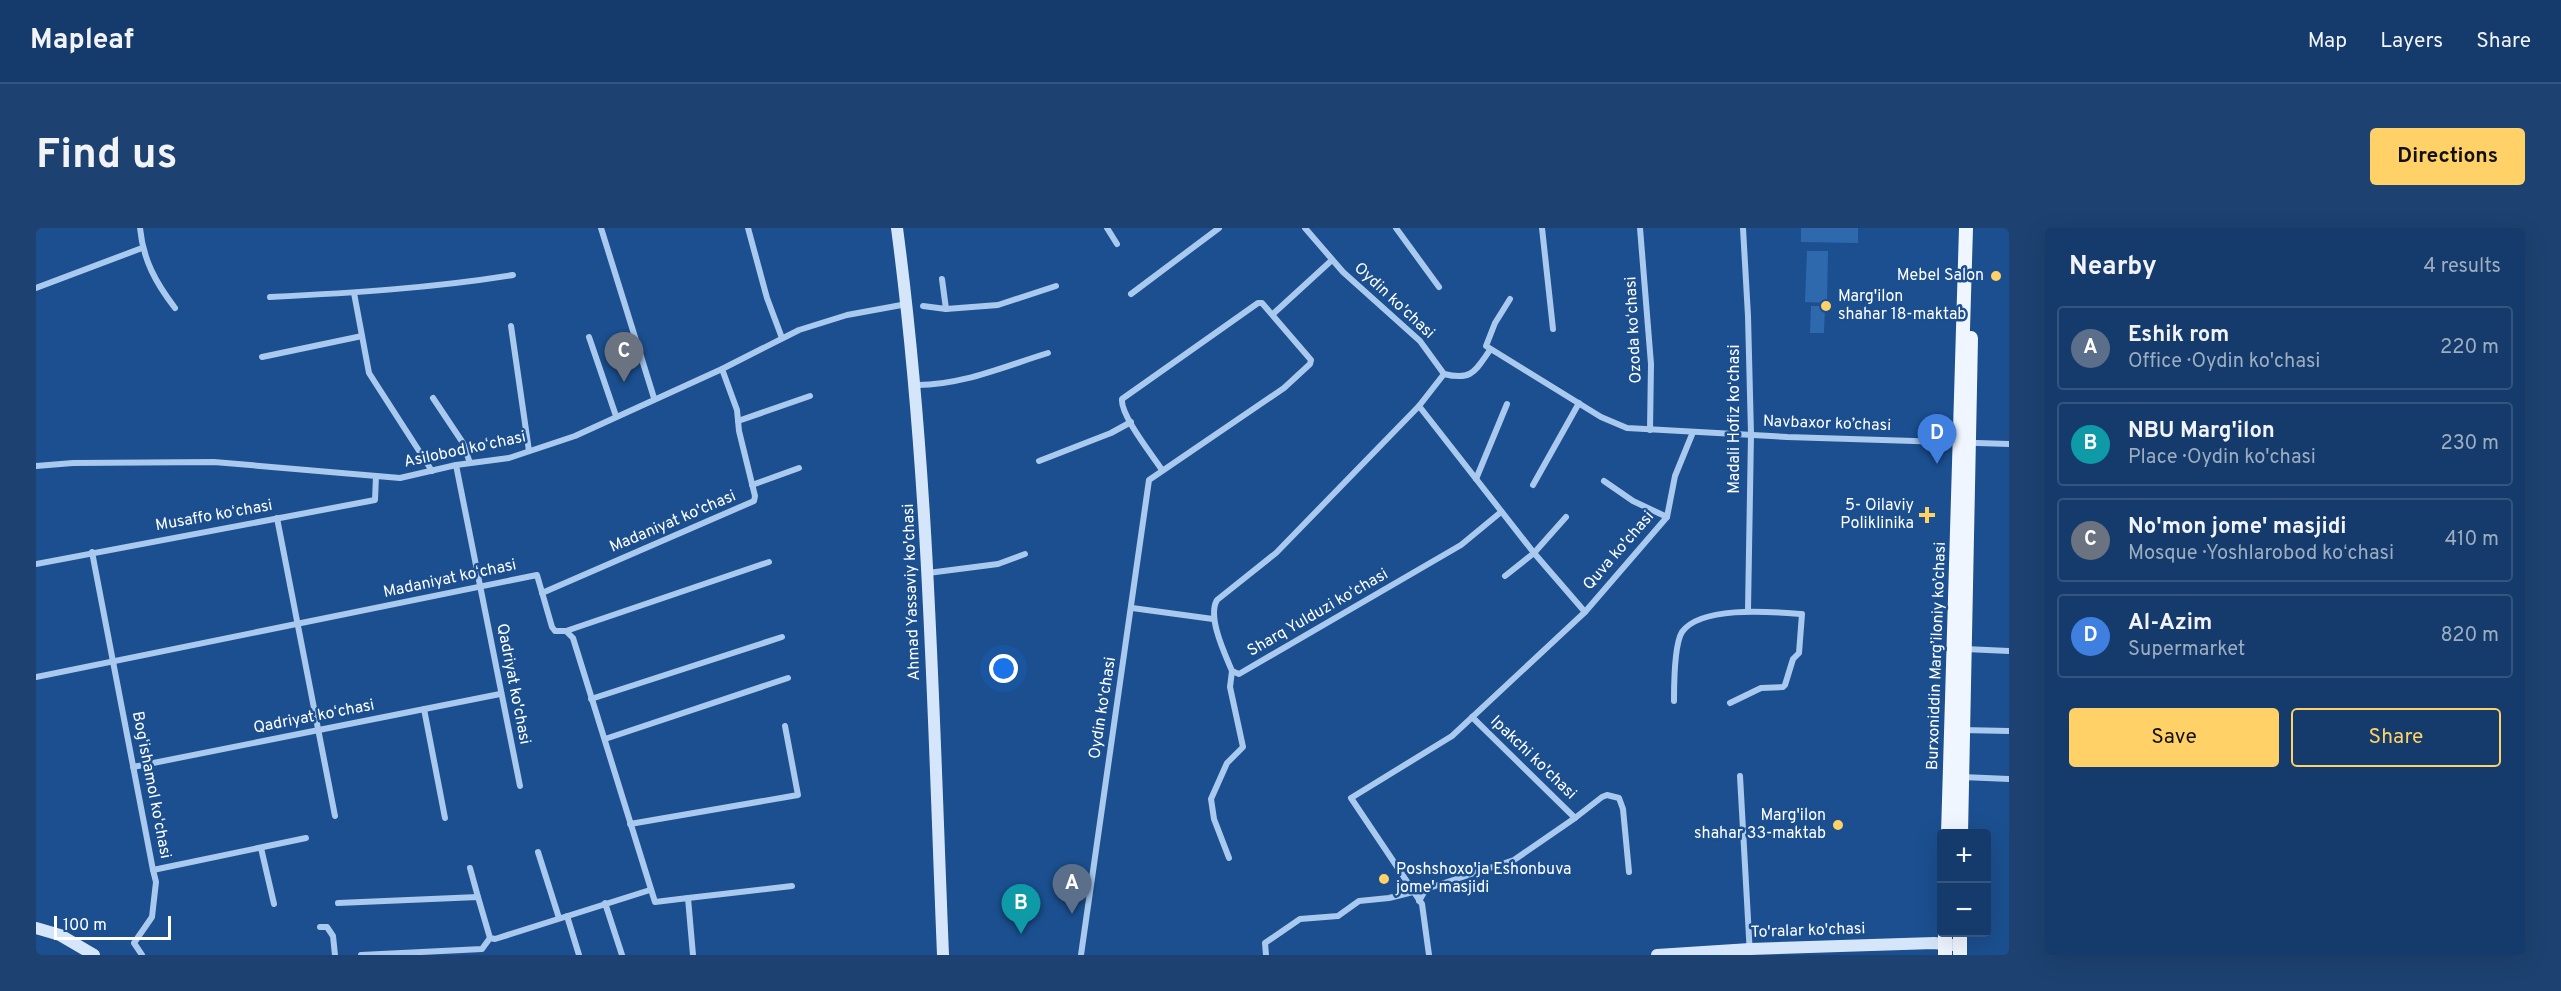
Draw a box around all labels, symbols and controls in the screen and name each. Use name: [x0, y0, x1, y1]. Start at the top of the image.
text: Mapleaf: [30, 23, 134, 59]
text: Map: [2308, 28, 2347, 55]
text: Layers: [2380, 28, 2443, 55]
text: Share: [2476, 28, 2531, 55]
button: Directions: [2370, 128, 2525, 185]
text: Find us: [36, 130, 177, 183]
text: Nearby: [2069, 251, 2157, 284]
text: 4 results: [2424, 254, 2501, 280]
street label: Oydin ko'chasi: [1349, 259, 1439, 343]
place label: Mebel Salon: [1897, 266, 1984, 286]
marker: Mebel Salon: [1989, 269, 2003, 283]
street label: Ozoda koʻchasi: [1621, 276, 1647, 384]
place label: Marg'ilon shahar 18-maktab: [1838, 287, 1966, 325]
marker: Marg'ilon shahar 18-maktab: [1819, 299, 1833, 313]
text: Eshik rom: [2128, 322, 2229, 349]
pin: C: [604, 332, 644, 382]
text: A: [2083, 335, 2098, 361]
text: 220 m: [2440, 335, 2499, 361]
street label: Madali Hofiz koʻchasi: [1725, 344, 1745, 494]
text: Office · Oydin ko'chasi: [2128, 349, 2320, 375]
street label: Navbaxor ko’chasi: [1763, 412, 1891, 436]
pin: D: [1918, 414, 1956, 464]
text: NBU Marg'ilon: [2128, 418, 2275, 445]
street label: Asilobod koʻchasi: [402, 427, 528, 473]
text: B: [2084, 431, 2097, 457]
text: 230 m: [2440, 431, 2499, 457]
text: Place · Oydin ko'chasi: [2128, 445, 2316, 471]
street label: Madaniyat ko'chasi: [607, 486, 739, 558]
street label: Musaffo koʻchasi: [154, 496, 274, 536]
place label: 5- Oilaviy Poliklinika: [1840, 496, 1914, 534]
street label: Ahmad Yassaviy ko'chasi: [899, 503, 925, 681]
marker: 5- Oilaviy Poliklinika: [1918, 506, 1936, 524]
street label: Quva ko'chasi: [1579, 507, 1659, 595]
text: No'mon jome' masjidi: [2128, 514, 2347, 541]
text: C: [2084, 527, 2097, 553]
text: 410 m: [2445, 527, 2499, 553]
text: Mosque · Yoshlarobod koʻchasi: [2128, 541, 2394, 567]
street label: Burxoniddin Marg’iloniy ko’chasi: [1923, 542, 1951, 770]
street label: Madaniyat koʻchasi: [382, 555, 518, 603]
street label: Sharq Yulduzi koʻchasi: [1244, 565, 1392, 661]
text: Al-Azim: [2128, 610, 2212, 637]
street label: Qadriyat ko'chasi: [491, 622, 535, 746]
text: D: [2083, 623, 2098, 649]
text: 820 m: [2440, 623, 2499, 649]
text: Supermarket: [2128, 637, 2245, 663]
your location: [989, 654, 1018, 683]
street label: Oydin ko'chasi: [1085, 655, 1121, 761]
street label: Qadriyat koʻchasi: [252, 695, 376, 739]
button: Save: [2069, 708, 2279, 767]
button: Share: [2291, 708, 2501, 767]
street label: Bogʻishamol koʻchasi: [127, 710, 175, 860]
street label: Ipakchi ko'chasi: [1486, 712, 1580, 804]
place label: Marg'ilon shahar 33-maktab: [1694, 806, 1826, 844]
marker: Marg'ilon shahar 33-maktab: [1831, 818, 1845, 832]
map controls: [1937, 829, 1991, 937]
button: +: [1937, 829, 1991, 883]
place label: Poshshoxo'ja Eshonbuva jome' masjidi: [1395, 860, 1572, 898]
pin: A: [1052, 864, 1092, 914]
marker: Poshshoxo'ja Eshonbuva jome' masjidi: [1377, 872, 1391, 886]
button: −: [1937, 883, 1991, 937]
pin: B: [1002, 884, 1040, 934]
scale bar: [54, 913, 171, 940]
text: 100 m: [63, 916, 107, 936]
street label: To'ralar ko'chasi: [1750, 919, 1866, 943]

